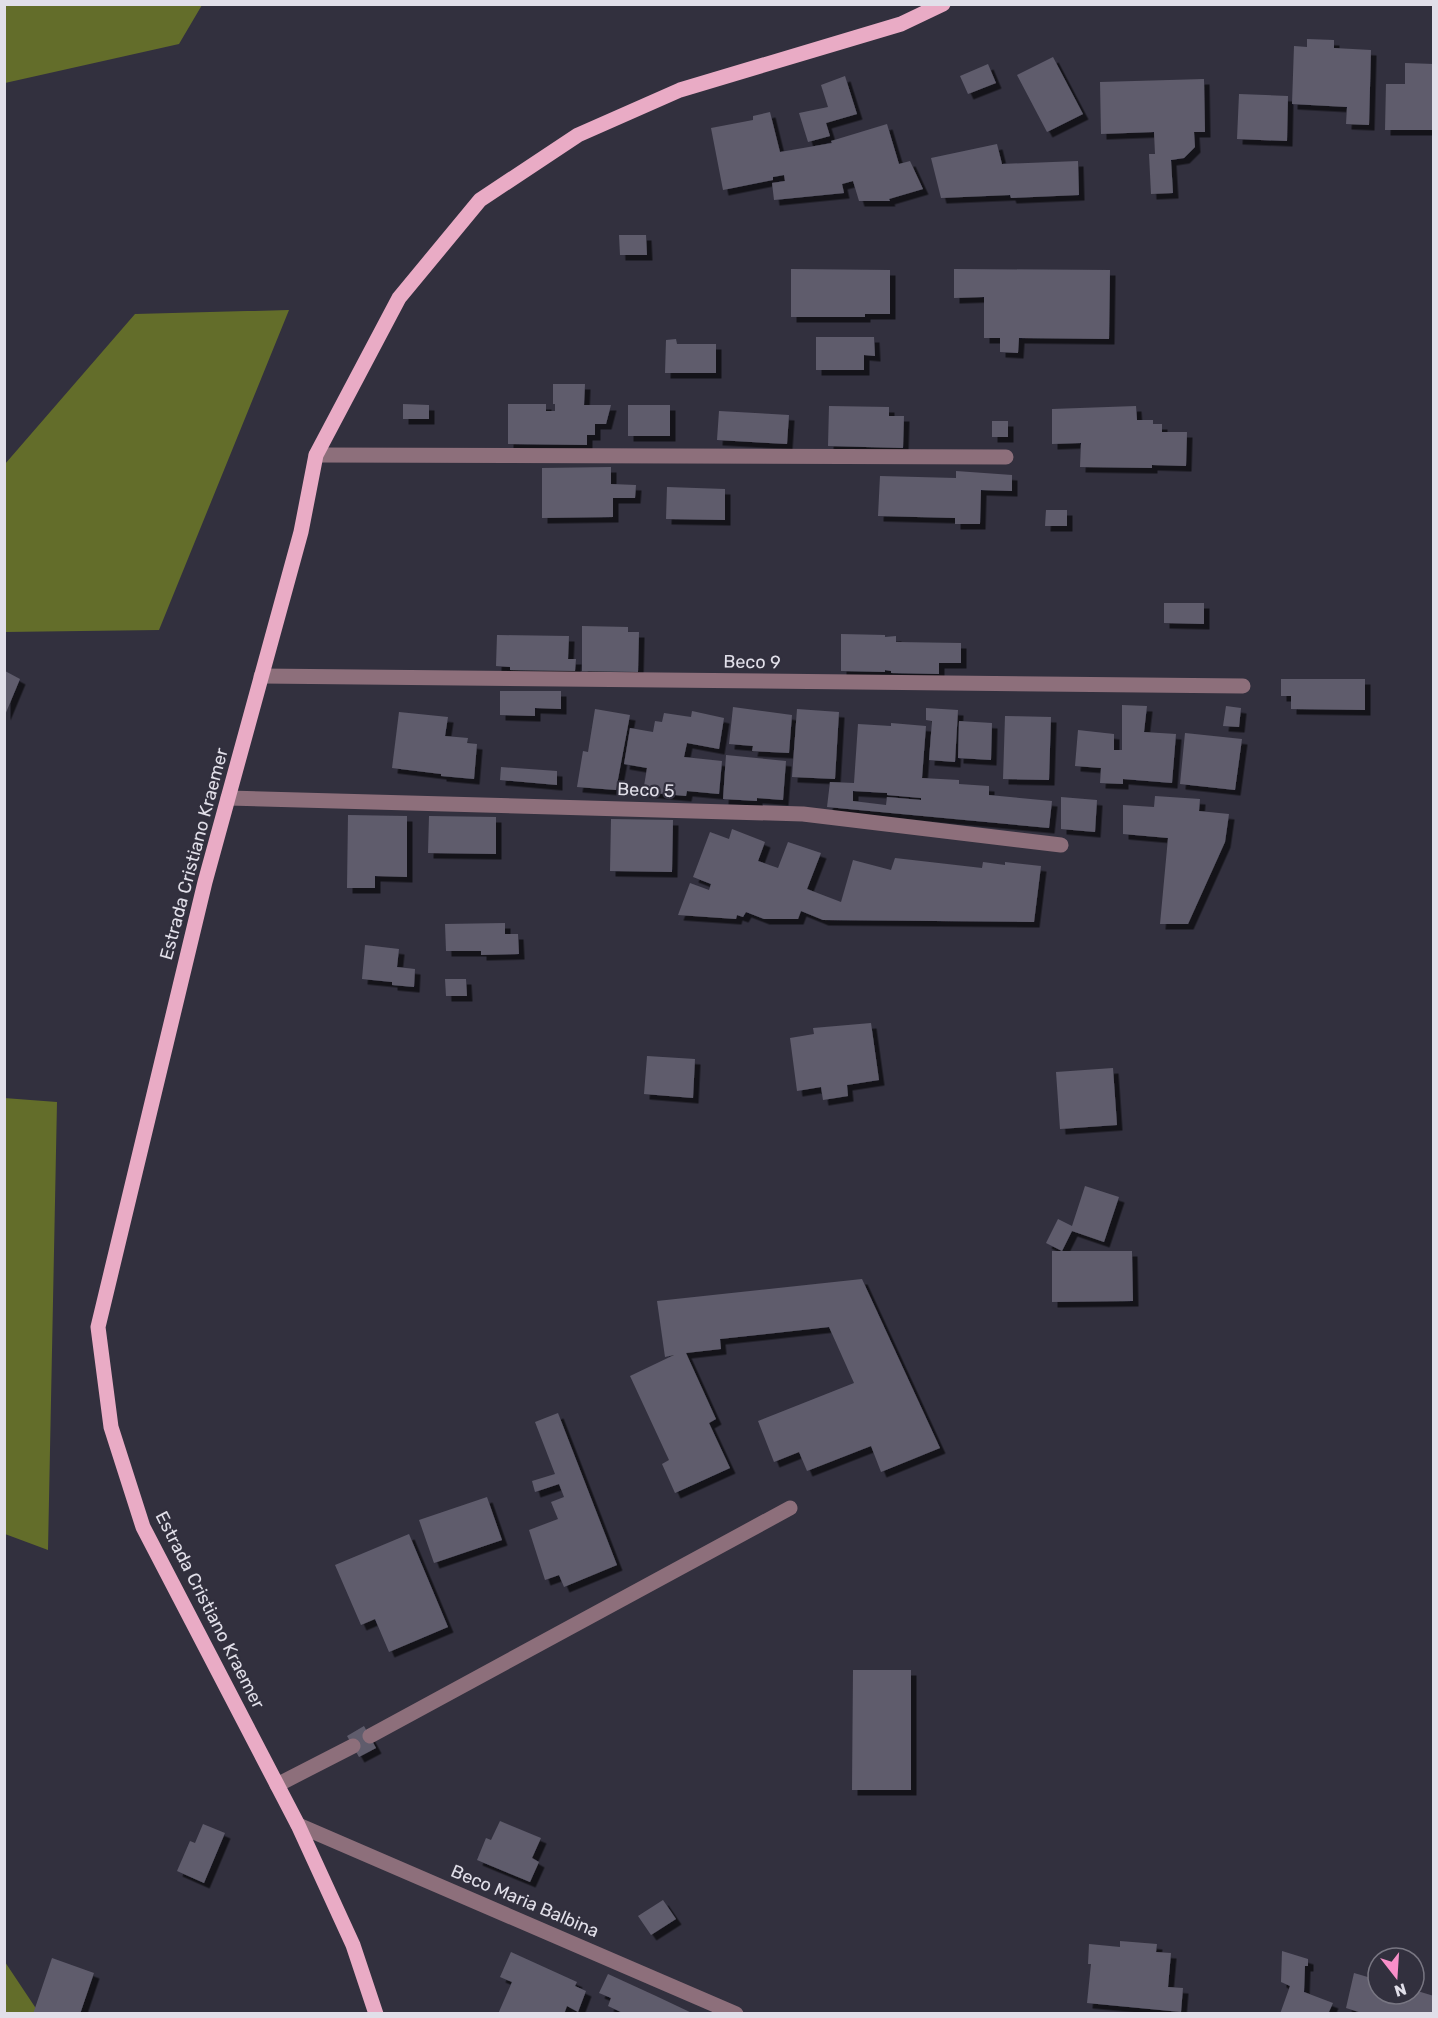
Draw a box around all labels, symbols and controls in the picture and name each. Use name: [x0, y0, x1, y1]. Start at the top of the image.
street label: Beco 9: [723, 651, 781, 673]
street label: Estrada Cristiano Kraemer: [155, 745, 233, 962]
street label: Beco 5: [617, 778, 675, 802]
street label: Estrada Cristiano Kraemer: [151, 1508, 269, 1713]
street label: Beco Maria Balbina: [448, 1860, 602, 1942]
north arrow: [1366, 1946, 1426, 2006]
text: N: [1392, 1979, 1409, 2001]

